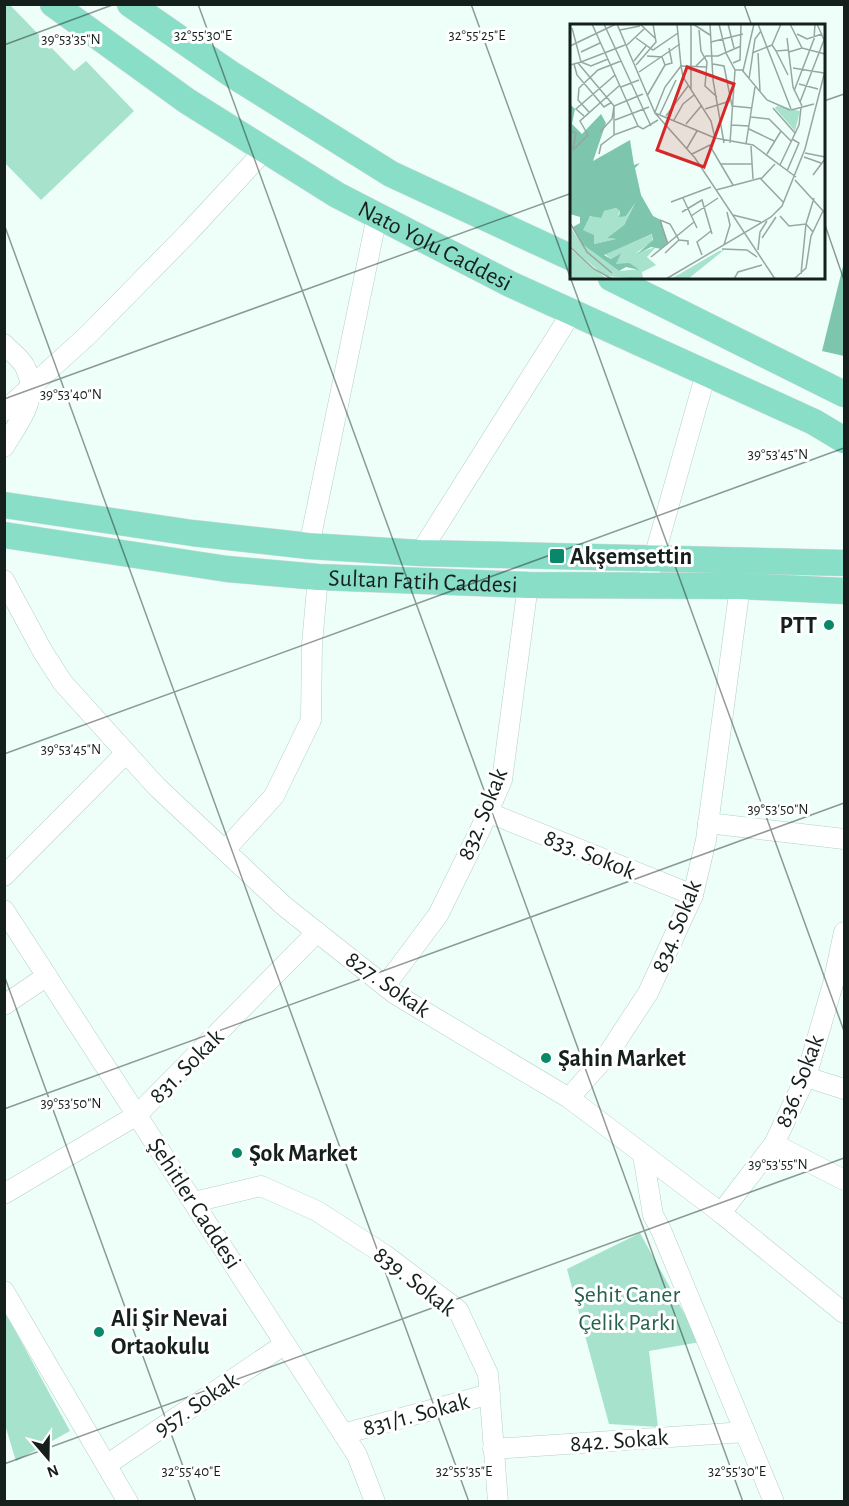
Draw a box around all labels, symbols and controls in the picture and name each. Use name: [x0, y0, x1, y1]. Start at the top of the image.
inset map: [570, 24, 825, 279]
text: 32°55'30"E: [174, 28, 232, 43]
text: 32°55'25"E: [449, 28, 505, 43]
text: 39°53'35"N: [41, 32, 101, 47]
street label: Nato Yolu Caddesi: [354, 197, 516, 296]
text: 39°53'40"N: [40, 387, 102, 402]
text: 39°53'45"N: [748, 447, 808, 462]
place label: Akşemsettin: [570, 545, 692, 569]
marker: Akşemsettin: [548, 547, 566, 565]
street label: Sultan Fatih Caddesi: [328, 566, 518, 598]
place label: PTT: [779, 614, 817, 638]
marker: PTT: [822, 618, 836, 632]
text: 39°53'45"N: [41, 742, 101, 757]
street label: 832. Sokak: [454, 765, 512, 864]
text: 39°53'50"N: [747, 802, 809, 817]
street label: 833. Sokok: [540, 826, 639, 884]
street label: 834. Sokak: [648, 877, 706, 976]
street label: 827. Sokak: [341, 947, 434, 1022]
street label: 831. Sokak: [145, 1025, 229, 1108]
street label: 836. Sokak: [771, 1032, 829, 1131]
place label: Şahin Market: [558, 1047, 686, 1071]
marker: Şahin Market: [539, 1051, 553, 1065]
text: 39°53'50"N: [40, 1096, 102, 1111]
street label: Şehitler Caddesi: [143, 1134, 245, 1273]
place label: Şok Market: [249, 1142, 357, 1166]
marker: Şok Market: [230, 1146, 244, 1160]
text: 39°53'55"N: [748, 1157, 808, 1172]
street label: 839. Sokak: [369, 1242, 460, 1321]
park label: Şehit Caner Çelik Parkı: [574, 1283, 680, 1335]
place label: Ali Şir Nevai Ortaokulu: [111, 1307, 228, 1359]
marker: Ali Şir Nevai Ortaokulu: [92, 1325, 106, 1339]
street label: 957. Sokak: [150, 1368, 243, 1442]
street label: 831/1. Sokak: [360, 1389, 472, 1441]
street label: 842. Sokak: [569, 1426, 669, 1456]
north arrow: [18, 1428, 78, 1488]
text: N: [45, 1462, 61, 1481]
text: 32°55'40"E: [162, 1464, 221, 1479]
text: 32°55'35"E: [436, 1464, 492, 1479]
text: 32°55'30"E: [708, 1464, 766, 1479]

